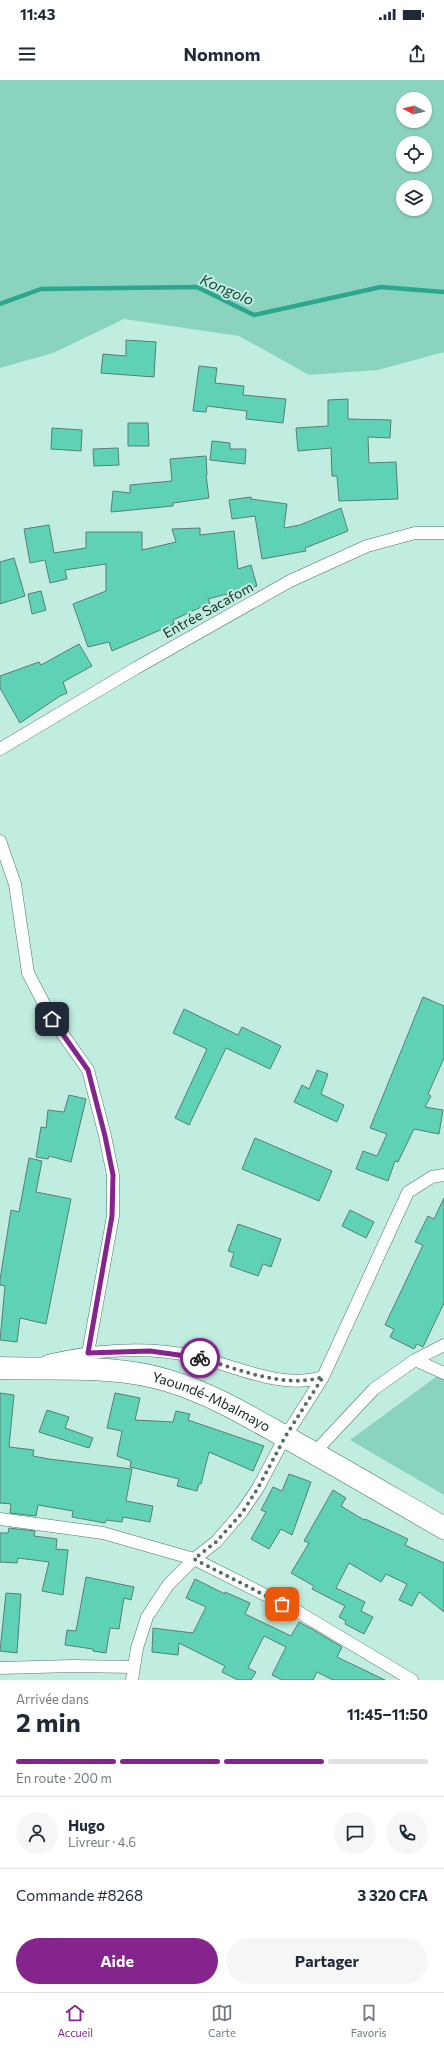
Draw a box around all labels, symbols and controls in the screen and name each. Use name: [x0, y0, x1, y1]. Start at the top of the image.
text: 11:43: [20, 5, 55, 23]
icon: menu: [16, 43, 38, 65]
text: Nomnom: [184, 43, 260, 65]
icon: share: [406, 43, 428, 65]
north arrow: [396, 92, 432, 128]
map controls: [396, 92, 432, 216]
button: locate: [396, 136, 432, 172]
button: layers: [396, 180, 432, 216]
water label: Kongolo: [198, 270, 257, 308]
street label: Entrée Sacafom: [160, 578, 256, 641]
pin: [35, 1002, 69, 1036]
icon: home: [41, 1008, 63, 1030]
courier: [180, 1338, 220, 1378]
icon: bike: [189, 1347, 211, 1369]
street label: Yaoundé-Mbalmayo: [151, 1368, 274, 1435]
pin: [265, 1587, 299, 1621]
icon: bag: [271, 1593, 293, 1615]
text: Arrivée dans: [16, 1691, 89, 1707]
text: 11:45–11:50: [347, 1705, 428, 1723]
text: 2 min: [16, 1706, 81, 1737]
text: En route · 200 m: [16, 1770, 112, 1786]
button: person: [16, 1812, 58, 1854]
button: chat: [334, 1812, 376, 1854]
button: phone: [386, 1812, 428, 1854]
text: Hugo: [68, 1816, 105, 1834]
text: Livreur · 4.6: [68, 1834, 136, 1850]
text: Commande #8268: [16, 1886, 143, 1904]
text: 3 320 CFA: [357, 1886, 428, 1904]
button: Aide: [16, 1938, 218, 1984]
button: Partager: [226, 1938, 428, 1984]
tab: Accueil: [57, 2002, 93, 2039]
tab: Carte: [208, 2002, 236, 2039]
tab: Favoris: [351, 2002, 387, 2039]

